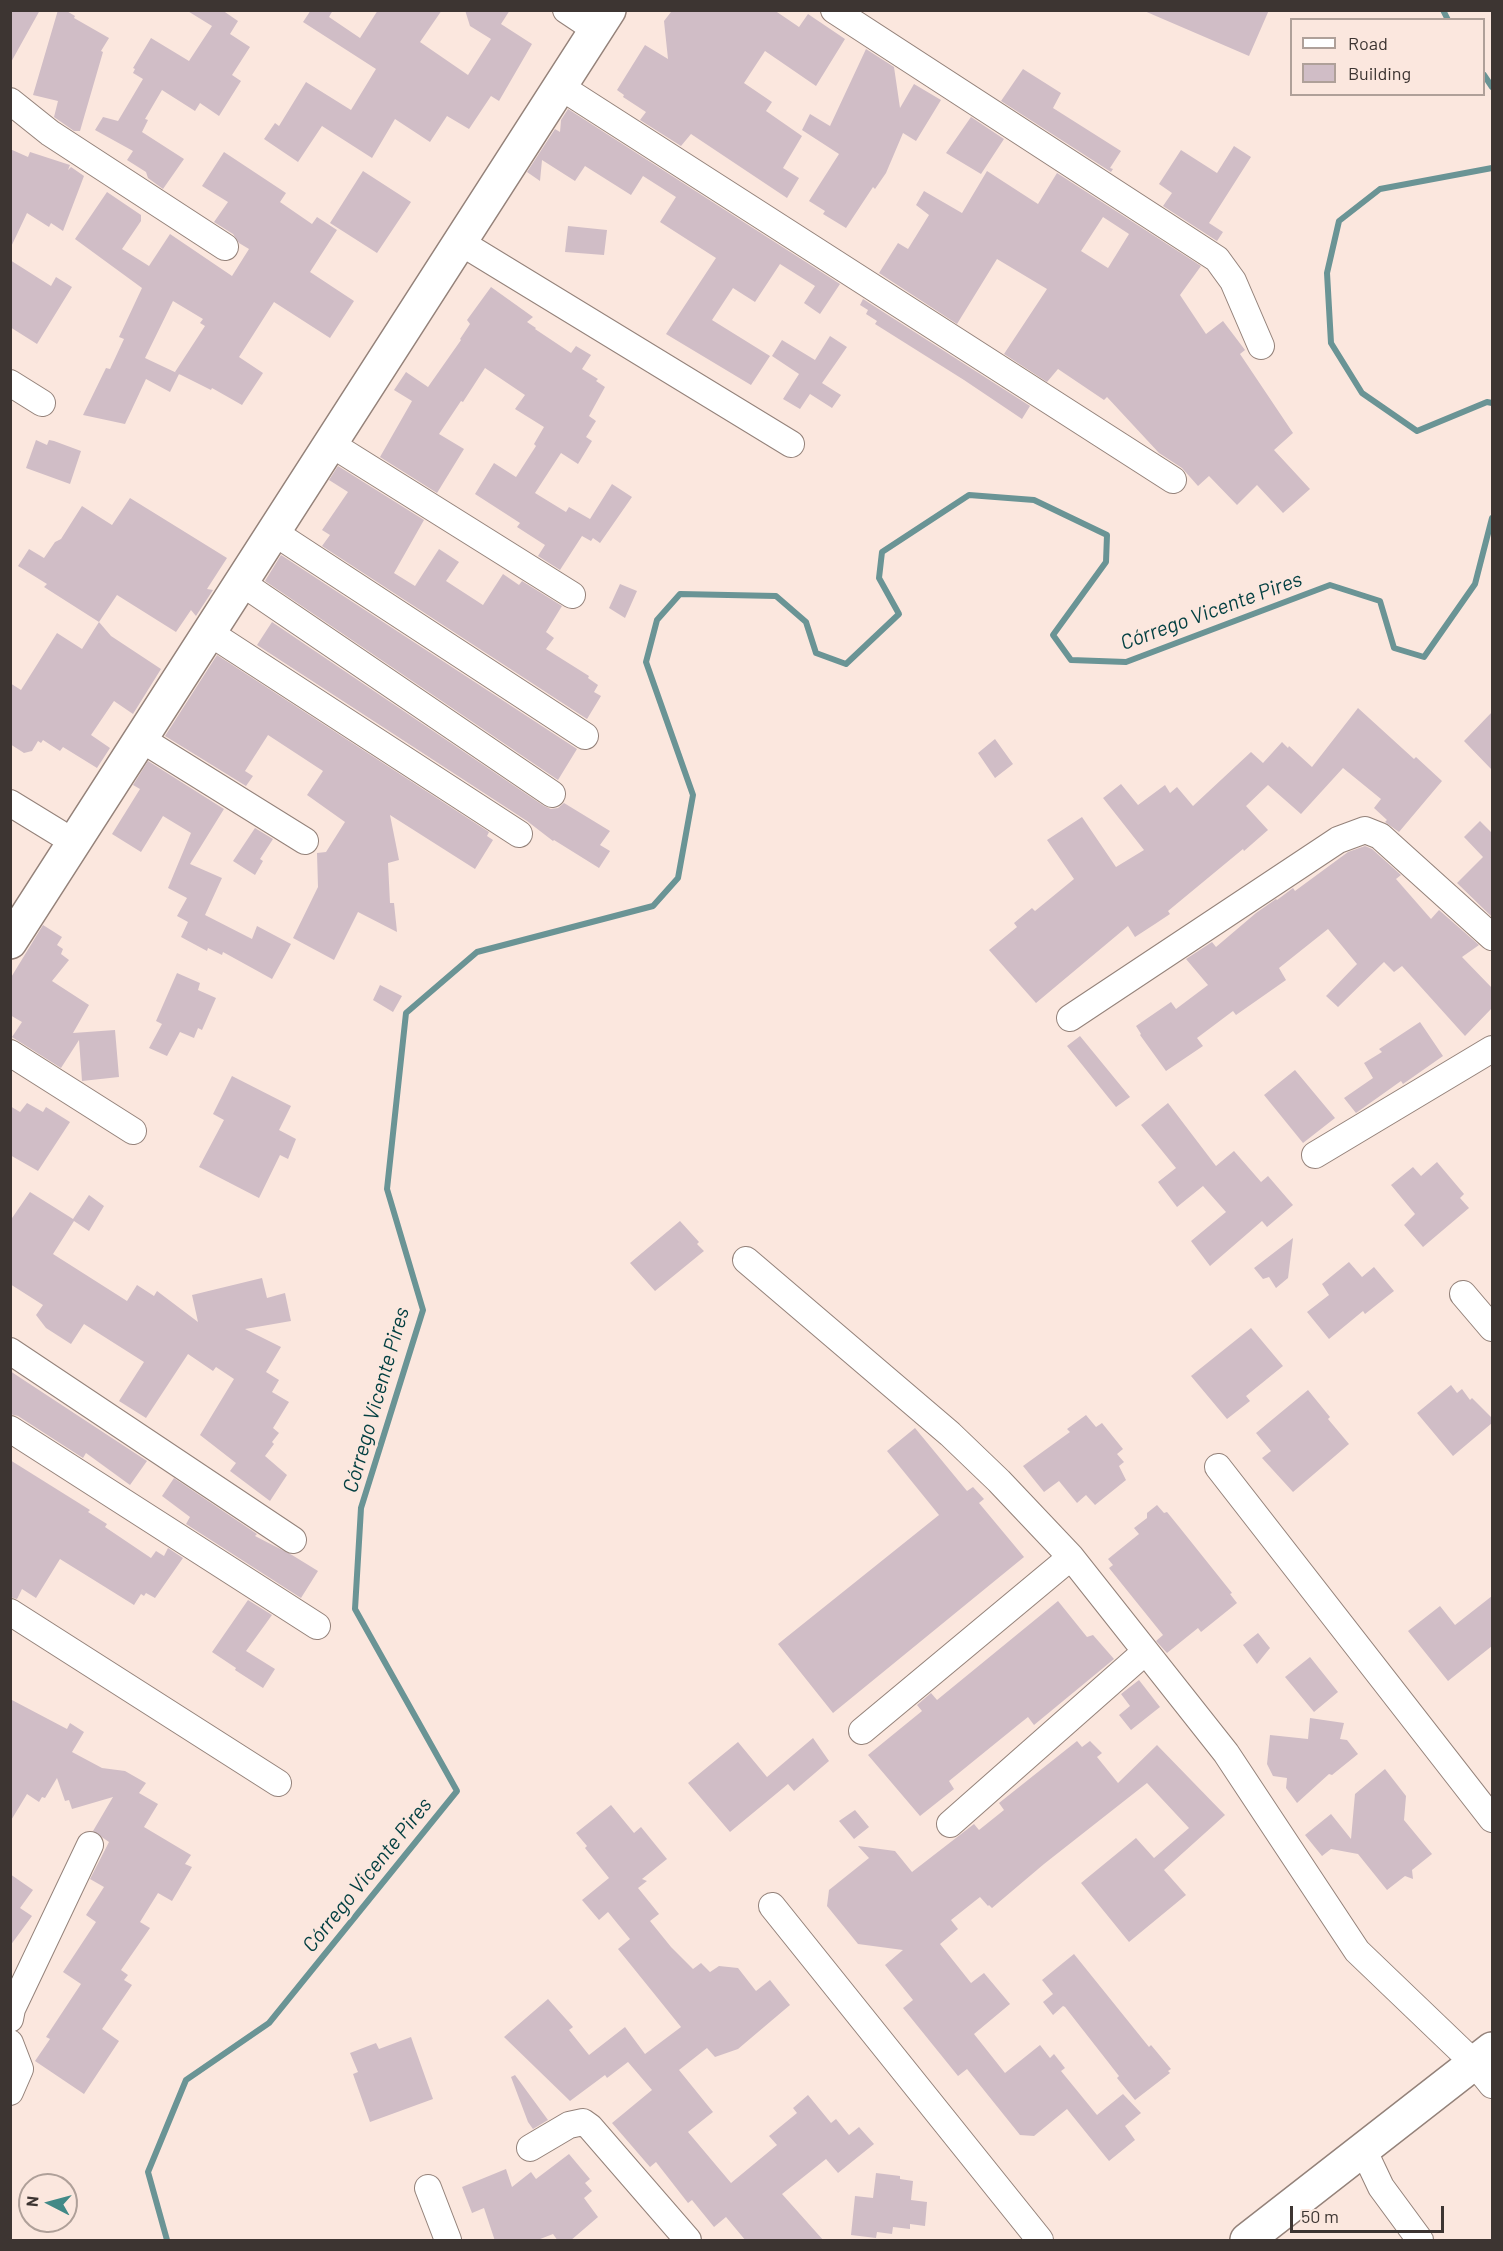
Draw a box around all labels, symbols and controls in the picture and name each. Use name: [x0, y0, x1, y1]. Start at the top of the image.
legend: [1290, 18, 1485, 96]
text: Road: [1348, 32, 1388, 54]
text: Building: [1348, 62, 1411, 84]
water label: Córrego Vicente Pires: [1117, 566, 1305, 656]
water label: Córrego Vicente Pires: [337, 1304, 415, 1496]
water label: Córrego Vicente Pires: [297, 1793, 437, 1957]
north arrow: [18, 2173, 78, 2233]
scale bar: [1293, 2194, 1448, 2232]
text: N: [22, 2195, 42, 2208]
text: 50 m: [1301, 2205, 1339, 2227]

